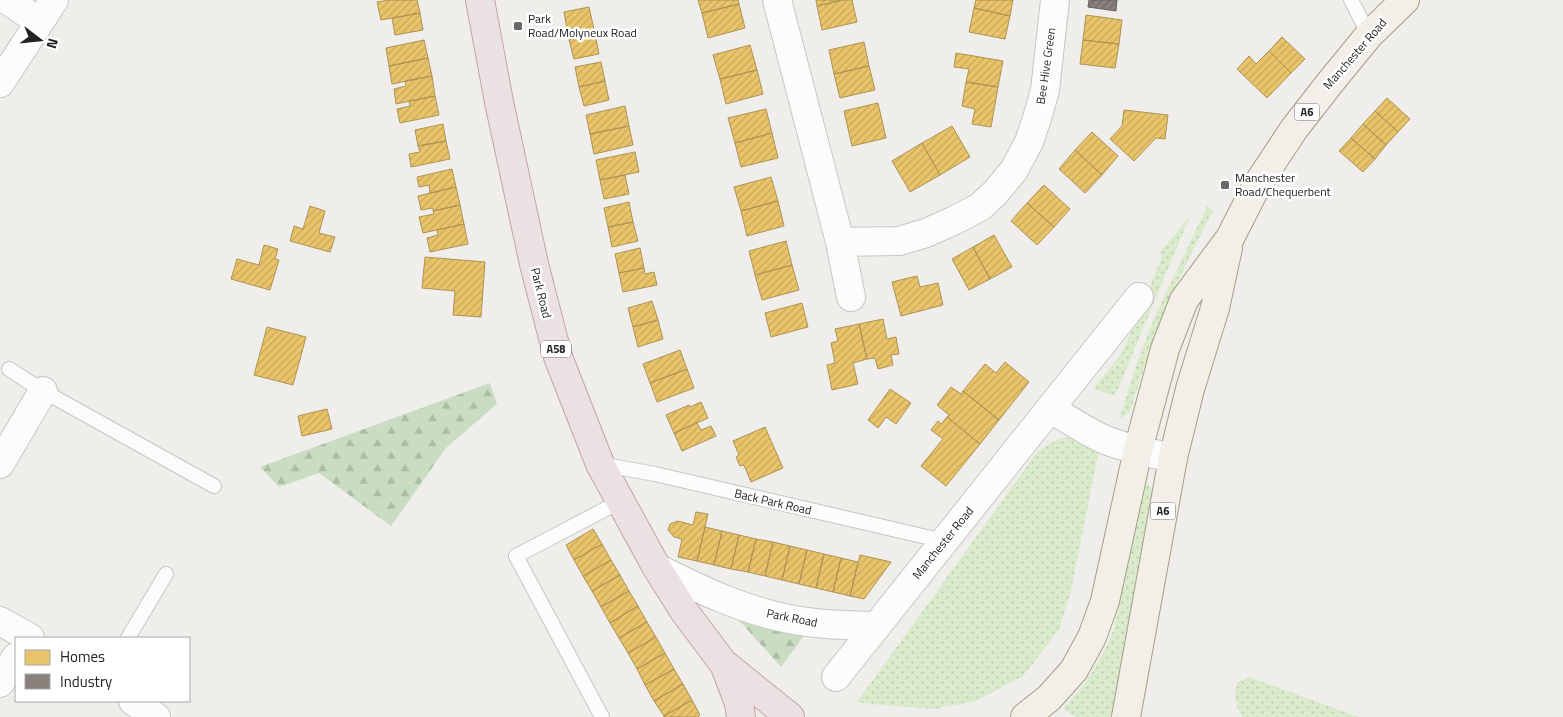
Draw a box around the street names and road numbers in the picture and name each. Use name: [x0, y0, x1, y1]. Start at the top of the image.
street label: Manchester Road: [1318, 14, 1391, 93]
street label: Bee Hive Green: [1031, 26, 1060, 105]
road number: A6: [1294, 104, 1320, 120]
street label: Park Road: [526, 266, 557, 320]
road number: A58: [541, 340, 571, 358]
street label: Back Park Road: [733, 483, 814, 520]
street label: Manchester Road: [907, 502, 978, 583]
road number: A6: [1150, 502, 1176, 520]
street label: Park Road: [765, 603, 819, 632]

